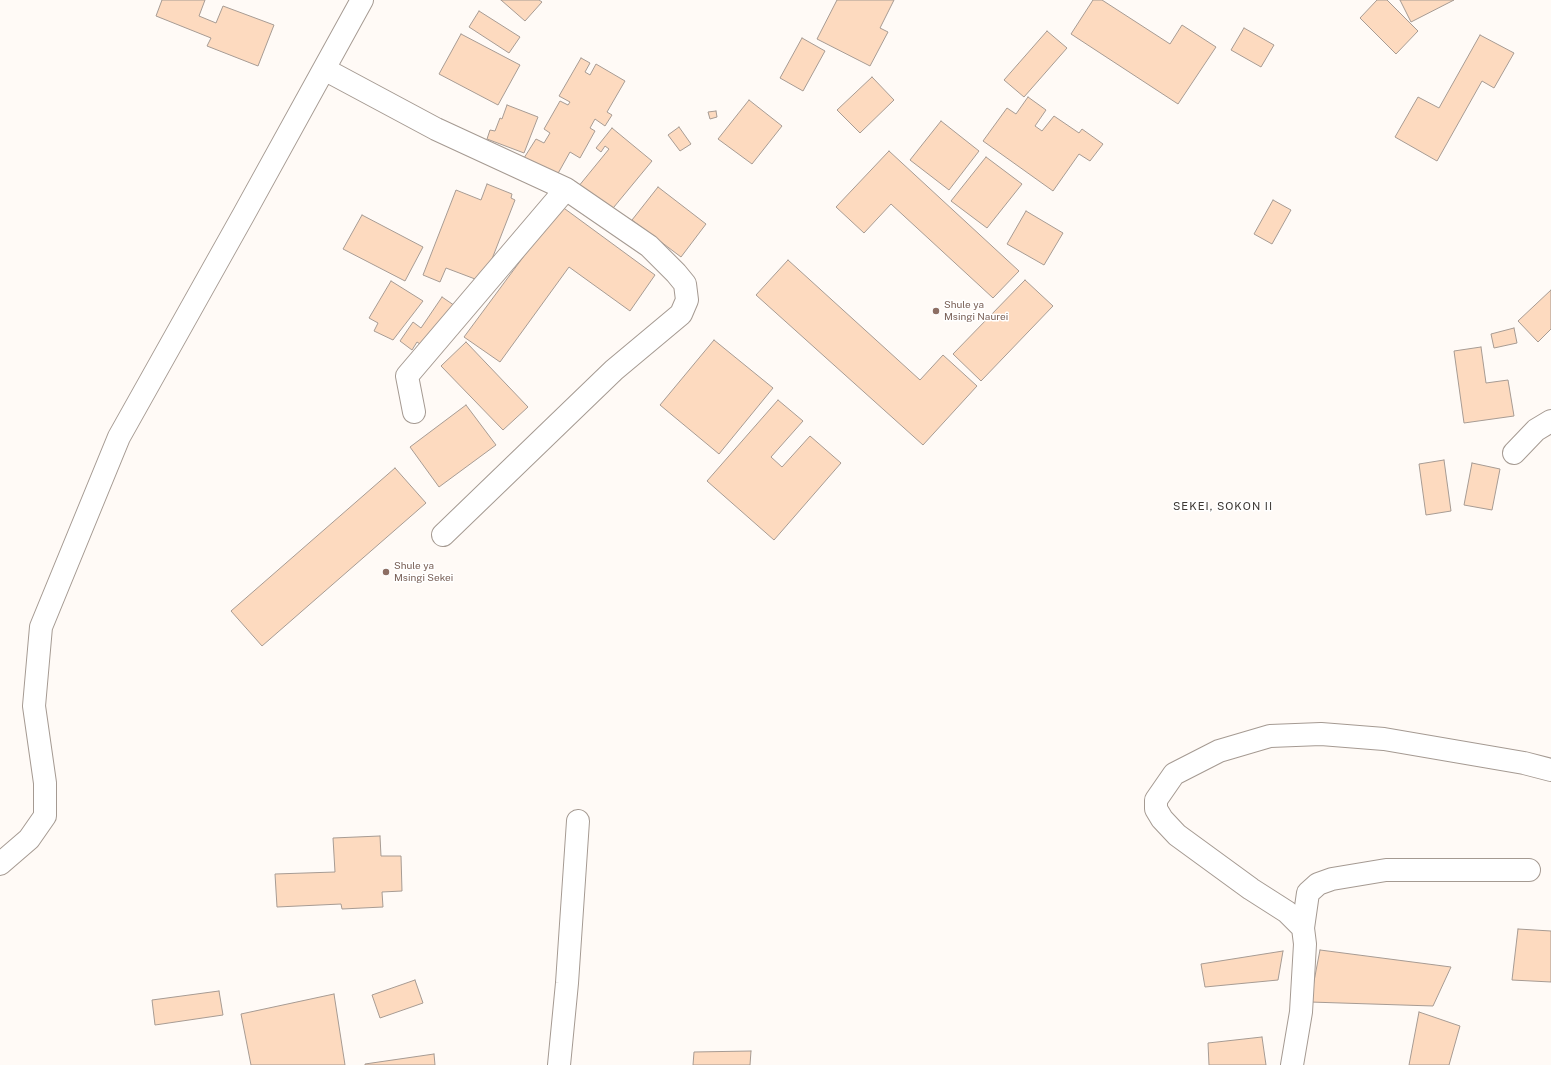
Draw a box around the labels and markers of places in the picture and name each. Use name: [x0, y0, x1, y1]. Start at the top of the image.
place label: Shule ya Msingi Naurei: [944, 299, 1008, 322]
marker: Shule ya Msingi Naurei: [931, 306, 941, 316]
place label: Shule ya Msingi Sekei: [394, 560, 453, 584]
marker: Shule ya Msingi Sekei: [381, 567, 391, 577]

